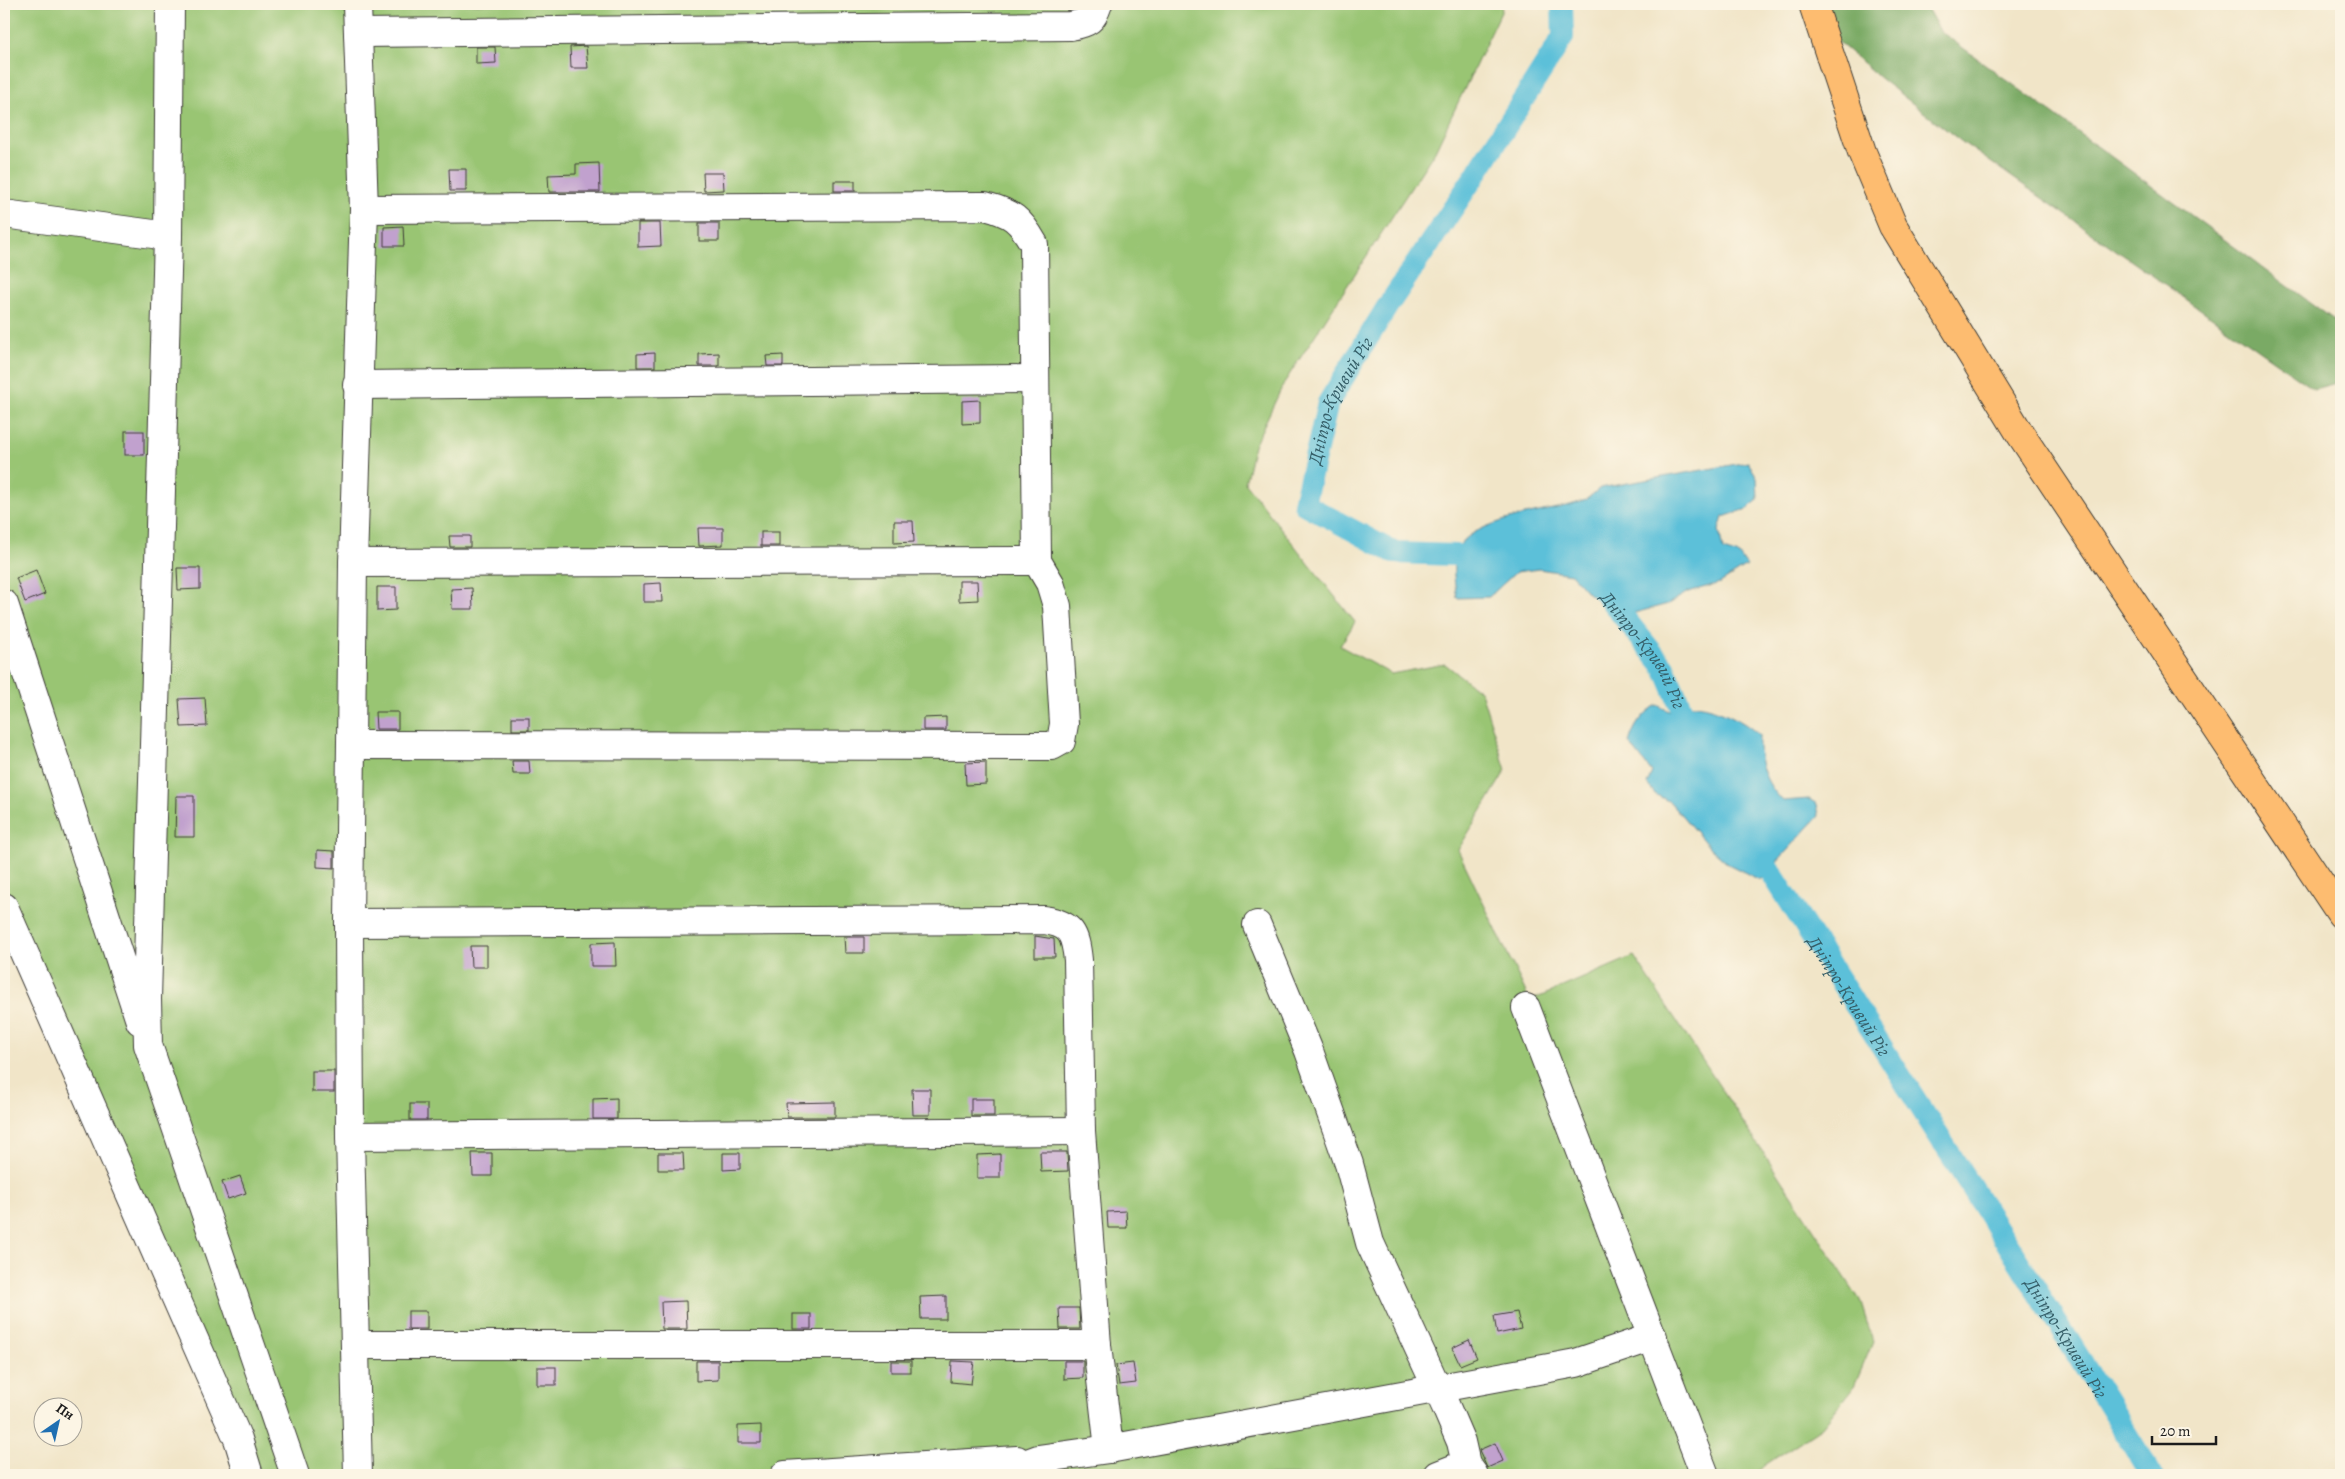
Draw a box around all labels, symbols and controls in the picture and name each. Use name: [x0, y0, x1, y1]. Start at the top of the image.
water label: Дніпро-Кривий Ріг: [1301, 332, 1380, 469]
water label: Дніпро-Кривий Ріг: [1593, 584, 1692, 713]
water label: Дніпро-Кривий Ріг: [1800, 929, 1897, 1062]
water label: Дніпро-Кривий Ріг: [2017, 1271, 2113, 1404]
north arrow: [32, 1396, 82, 1446]
text: Пн: [52, 1399, 78, 1425]
scale bar: [2152, 1414, 2216, 1446]
text: 20 m: [2160, 1421, 2191, 1441]

